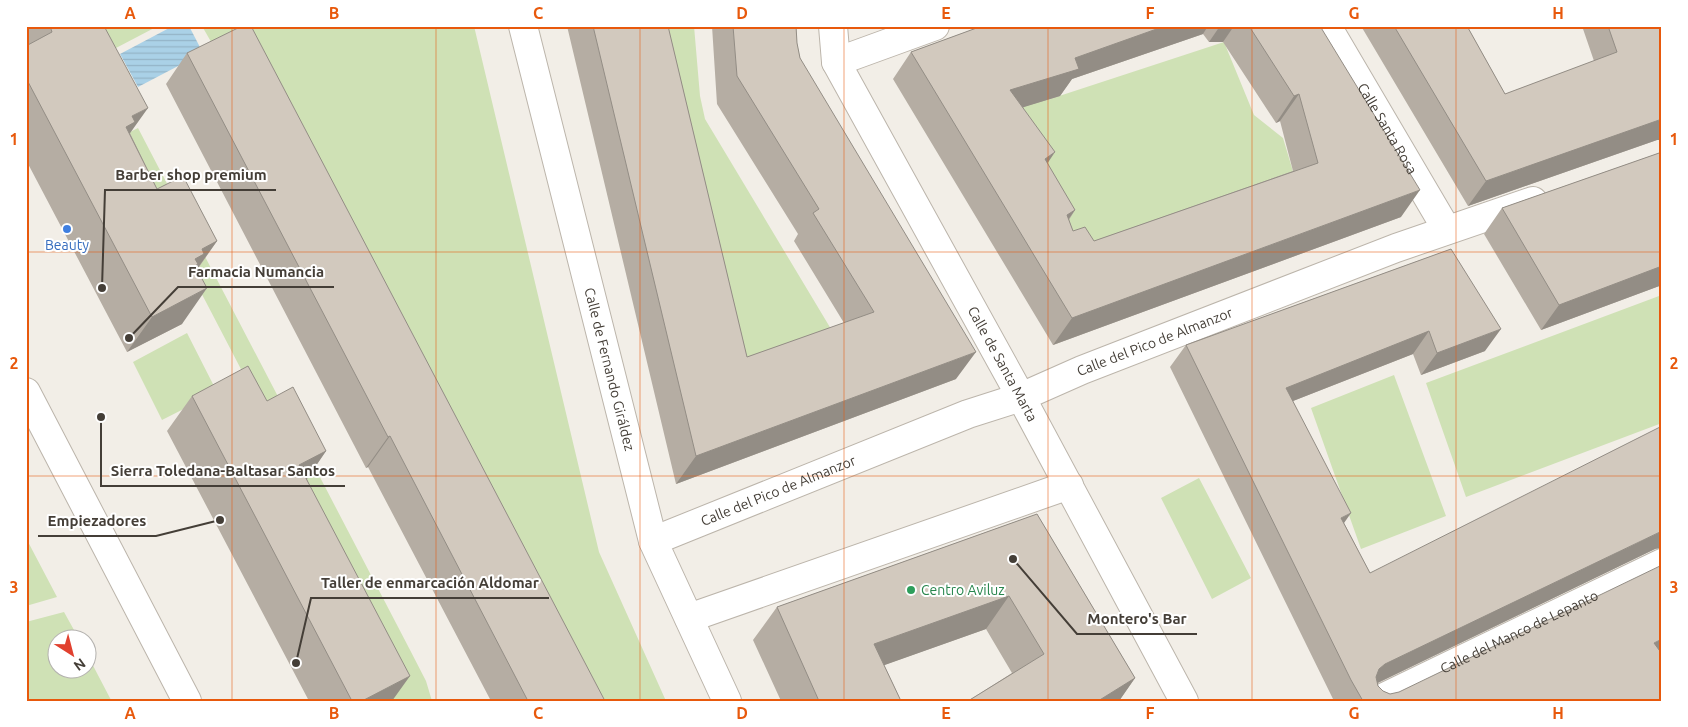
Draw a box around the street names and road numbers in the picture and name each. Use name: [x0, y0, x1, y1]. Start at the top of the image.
street label: Calle Santa Rosa: [1354, 80, 1420, 177]
street label: Calle de Fernando Giráldez: [581, 286, 638, 453]
street label: Calle de Santa Marta: [965, 304, 1041, 424]
street label: Calle del Pico de Almanzor: [1074, 304, 1235, 379]
street label: Calle del Pico de Almanzor: [698, 452, 859, 529]
street label: Calle del Manco de Lepanto: [1438, 587, 1601, 677]

